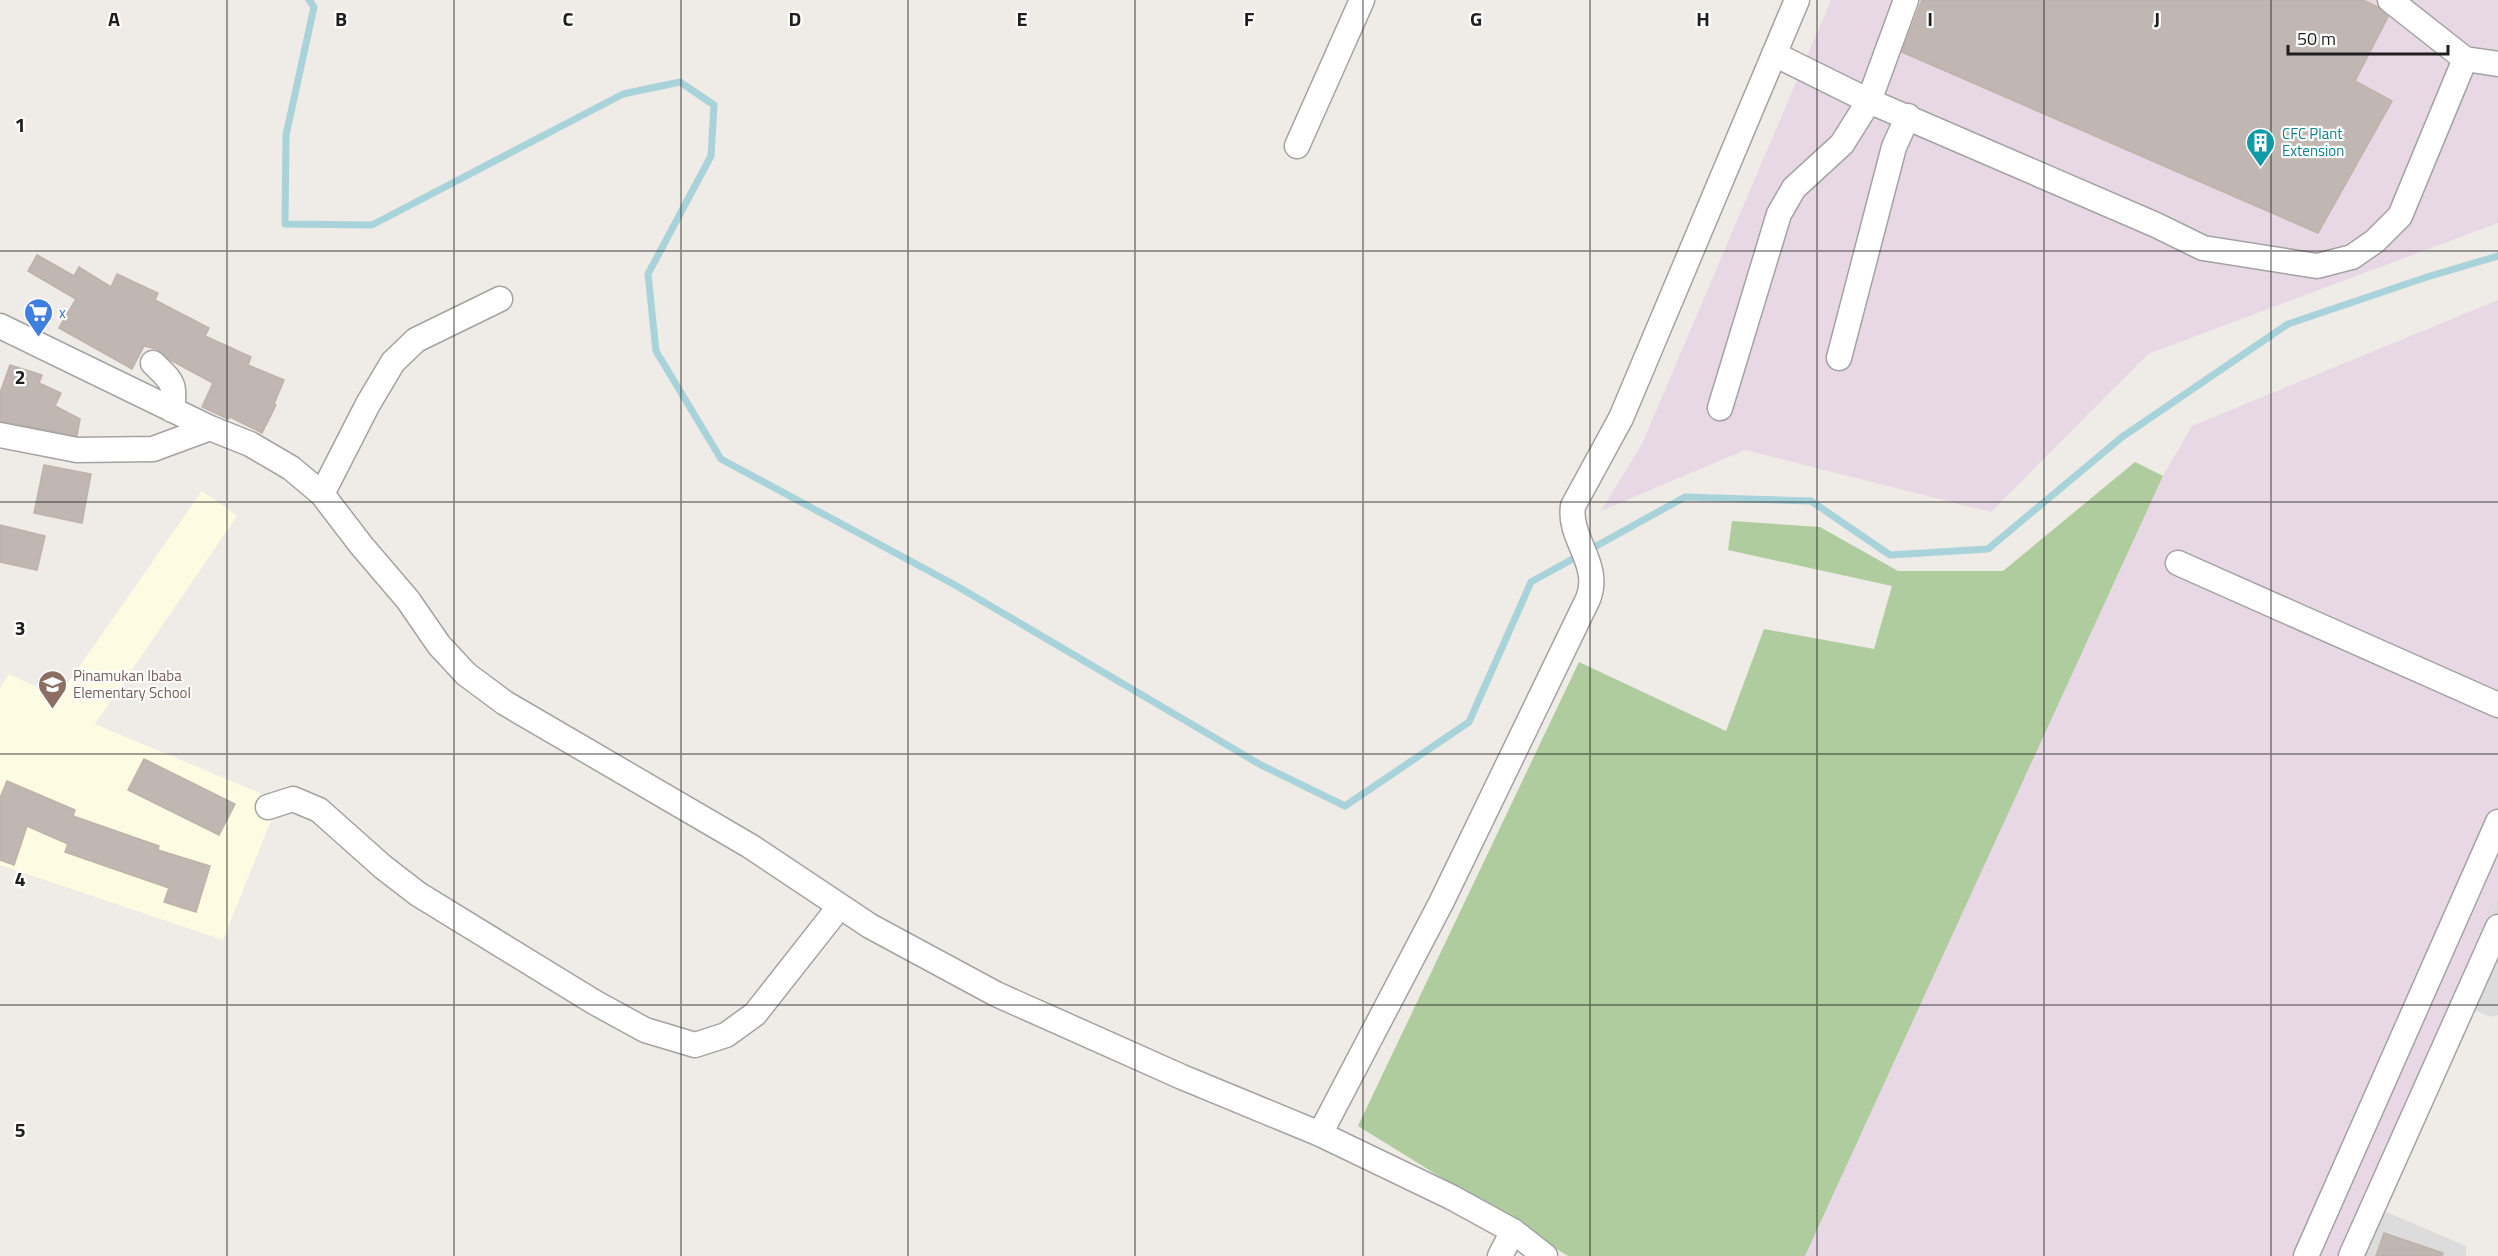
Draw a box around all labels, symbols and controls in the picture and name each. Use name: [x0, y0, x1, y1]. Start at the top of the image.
text: A: [108, 3, 120, 34]
text: B: [335, 3, 347, 34]
text: C: [563, 3, 574, 34]
text: D: [789, 3, 801, 34]
text: E: [1016, 3, 1028, 34]
text: F: [1244, 3, 1255, 34]
text: G: [1470, 3, 1482, 34]
text: H: [1696, 3, 1710, 34]
text: I: [1927, 3, 1933, 34]
text: J: [2154, 3, 2160, 34]
scale bar: [2288, 18, 2448, 56]
text: 50 m: [2297, 25, 2336, 52]
text: 1: [14, 109, 26, 140]
place label: CFC Plant Extension: [2282, 122, 2344, 162]
building icon: CFC Plant Extension: [2245, 126, 2277, 168]
supermarket icon: x: [22, 296, 54, 338]
place label: x: [59, 301, 66, 324]
text: 2: [14, 361, 26, 392]
text: 3: [14, 612, 26, 643]
place label: Pinamukan Ibaba Elementary School: [73, 664, 191, 704]
school or university icon: Pinamukan Ibaba Elementary School: [36, 668, 68, 710]
text: 4: [14, 863, 26, 894]
text: 5: [14, 1114, 26, 1145]

